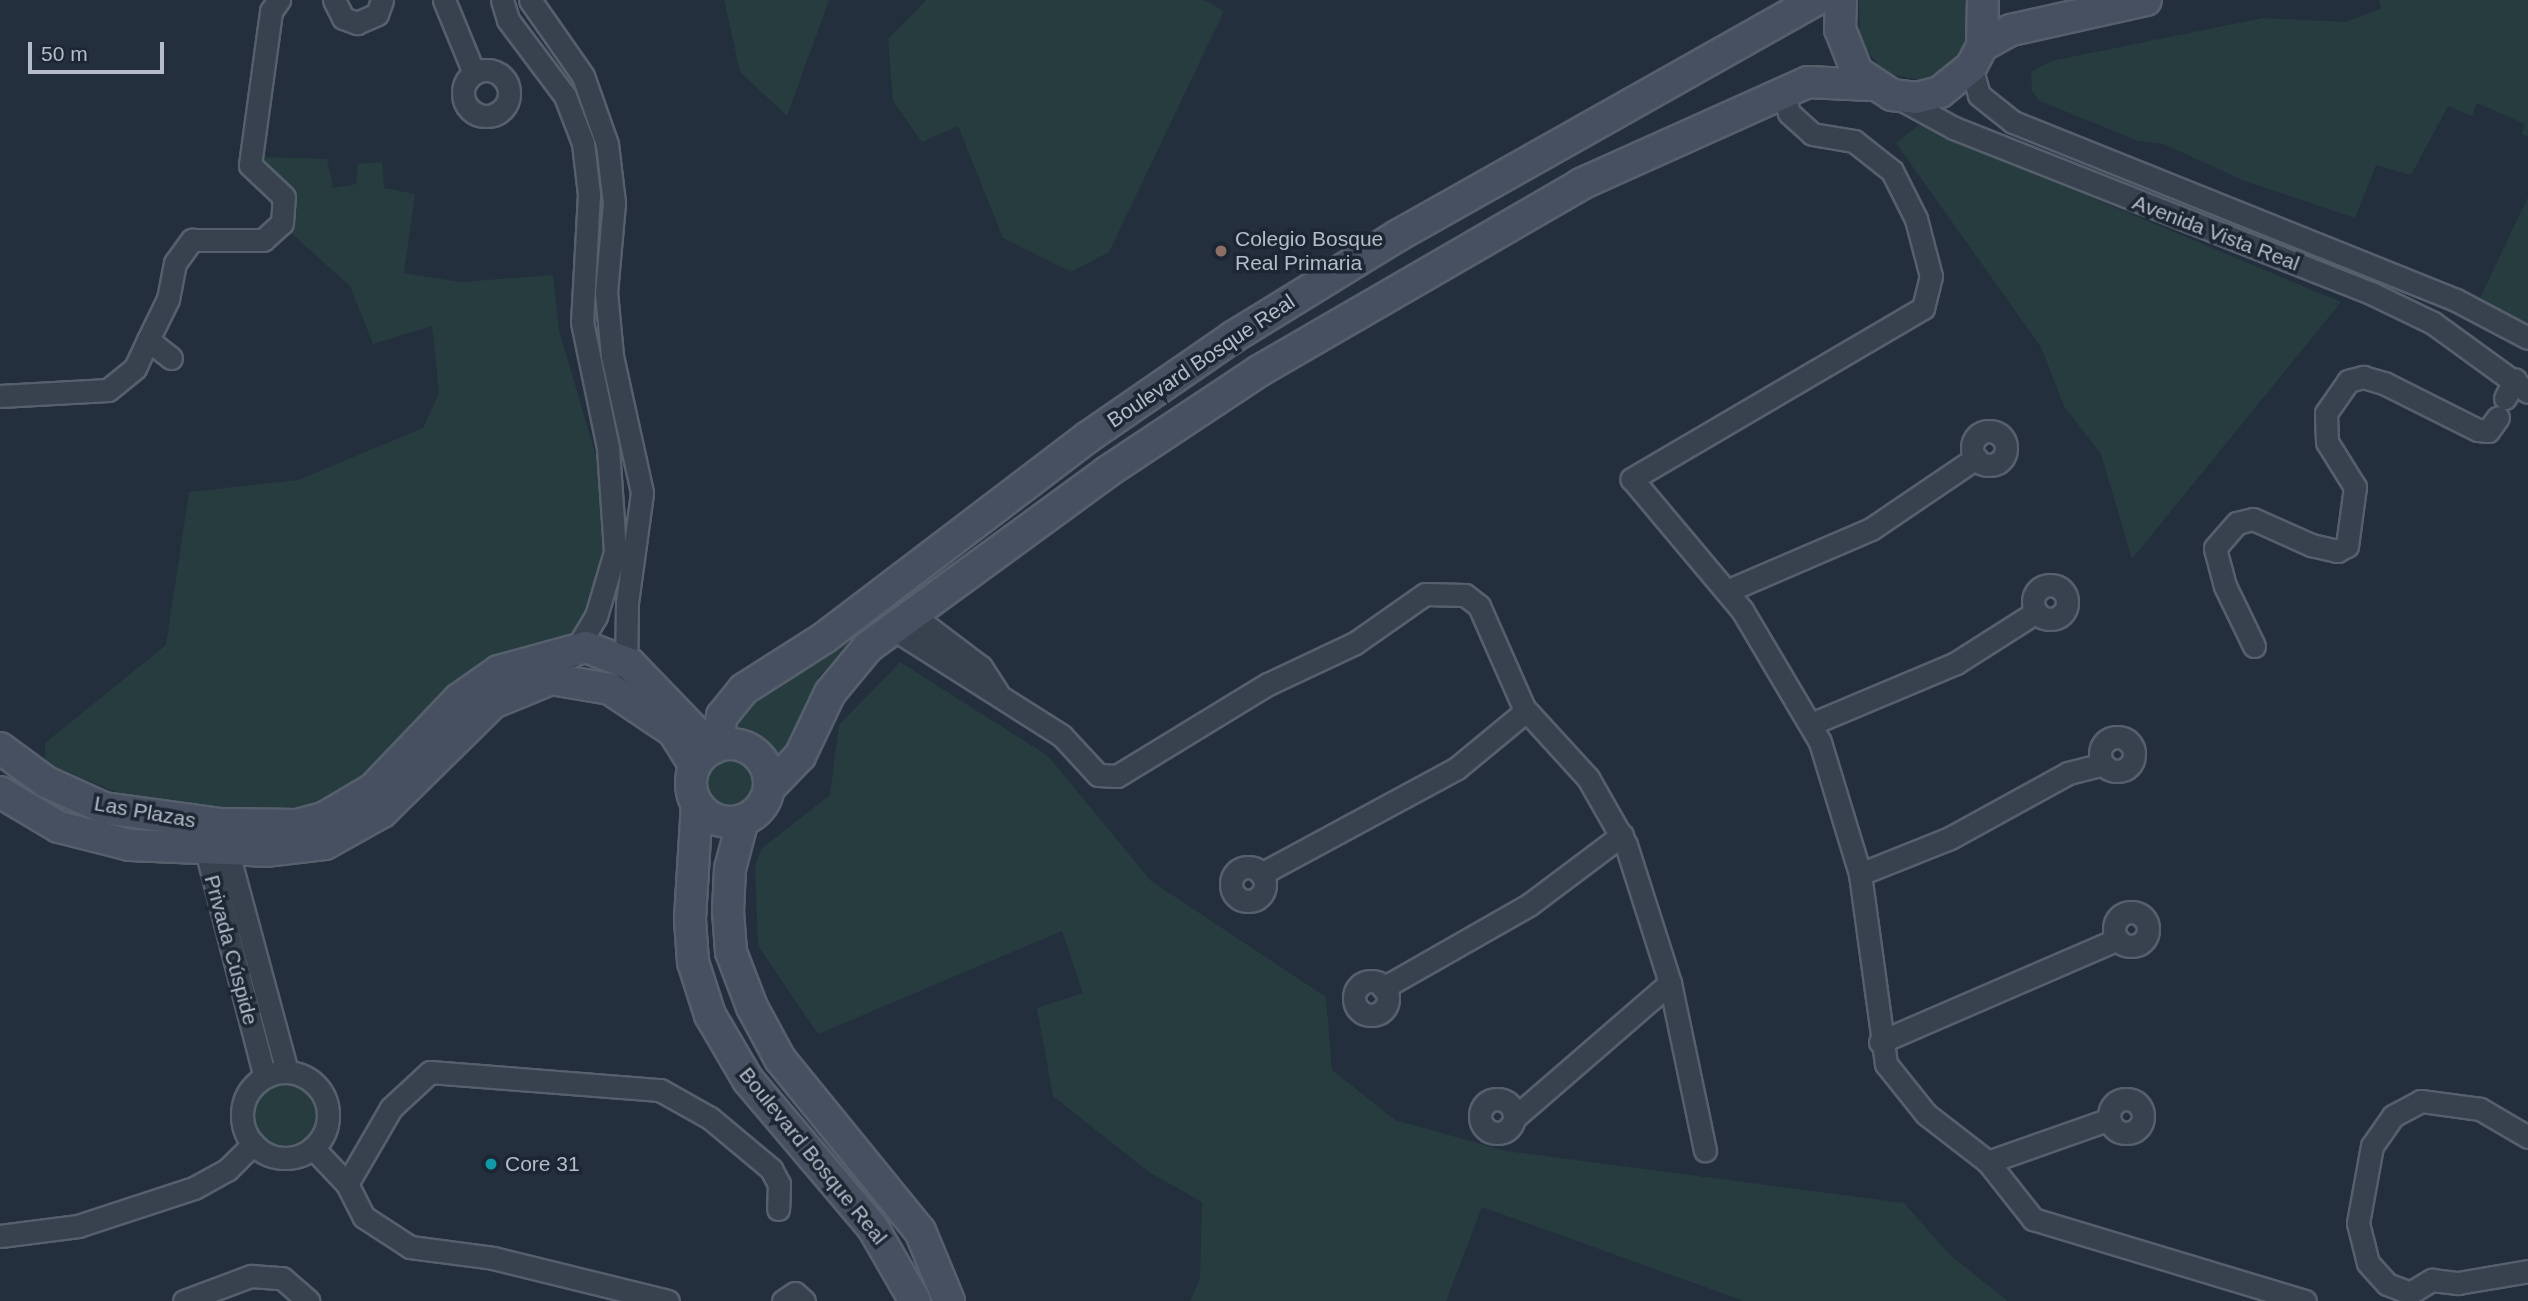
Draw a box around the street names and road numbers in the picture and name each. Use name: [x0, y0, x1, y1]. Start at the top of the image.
street label: Avenida Vista Real: [2129, 190, 2303, 276]
street label: Boulevard Bosque Real: [1102, 289, 1300, 433]
street label: Las Plazas: [92, 791, 198, 833]
street label: Privada Cúspide: [199, 872, 263, 1028]
street label: Boulevard Bosque Real: [734, 1062, 892, 1250]

